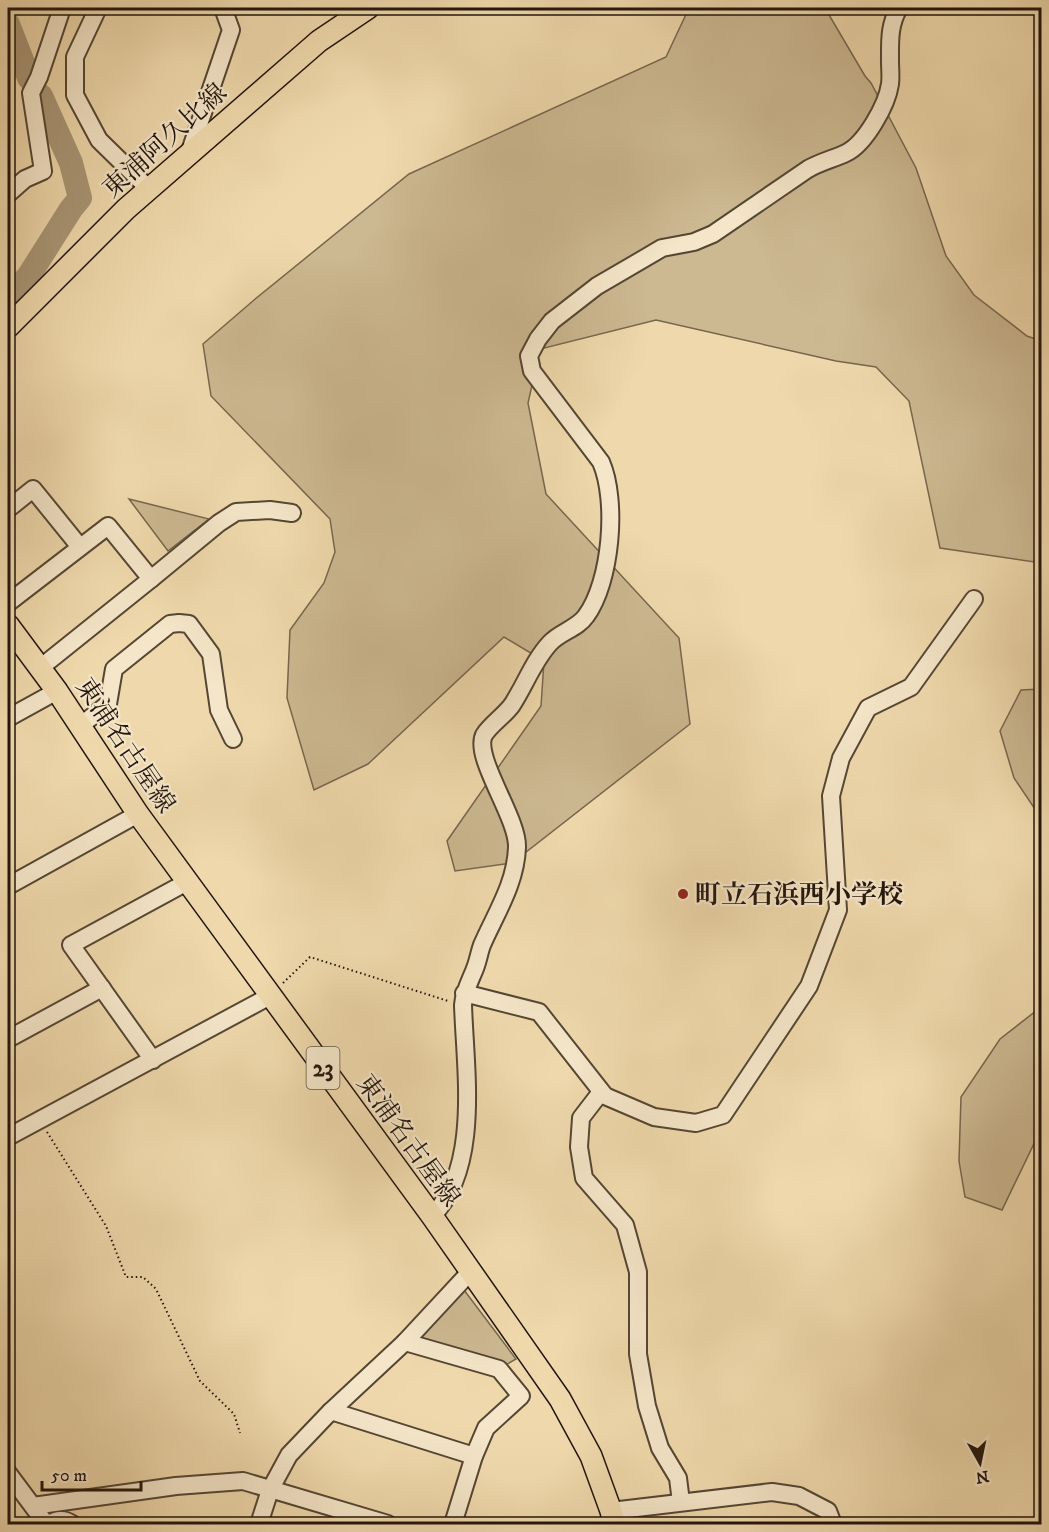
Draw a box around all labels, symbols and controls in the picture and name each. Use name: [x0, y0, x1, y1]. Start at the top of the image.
street label: 東浦阿久比線: [96, 77, 234, 206]
street label: 東浦名古屋線: [67, 672, 182, 820]
place label: 町立石浜西小学校: [695, 879, 903, 912]
marker: 町立石浜西小学校: [676, 887, 690, 901]
road number: 23: [306, 1047, 340, 1089]
street label: 東浦名古屋線: [349, 1068, 467, 1214]
north arrow: [950, 1433, 1010, 1493]
scale bar: [42, 1454, 141, 1492]
text: 50 m: [51, 1465, 87, 1487]
text: N: [974, 1466, 990, 1488]

